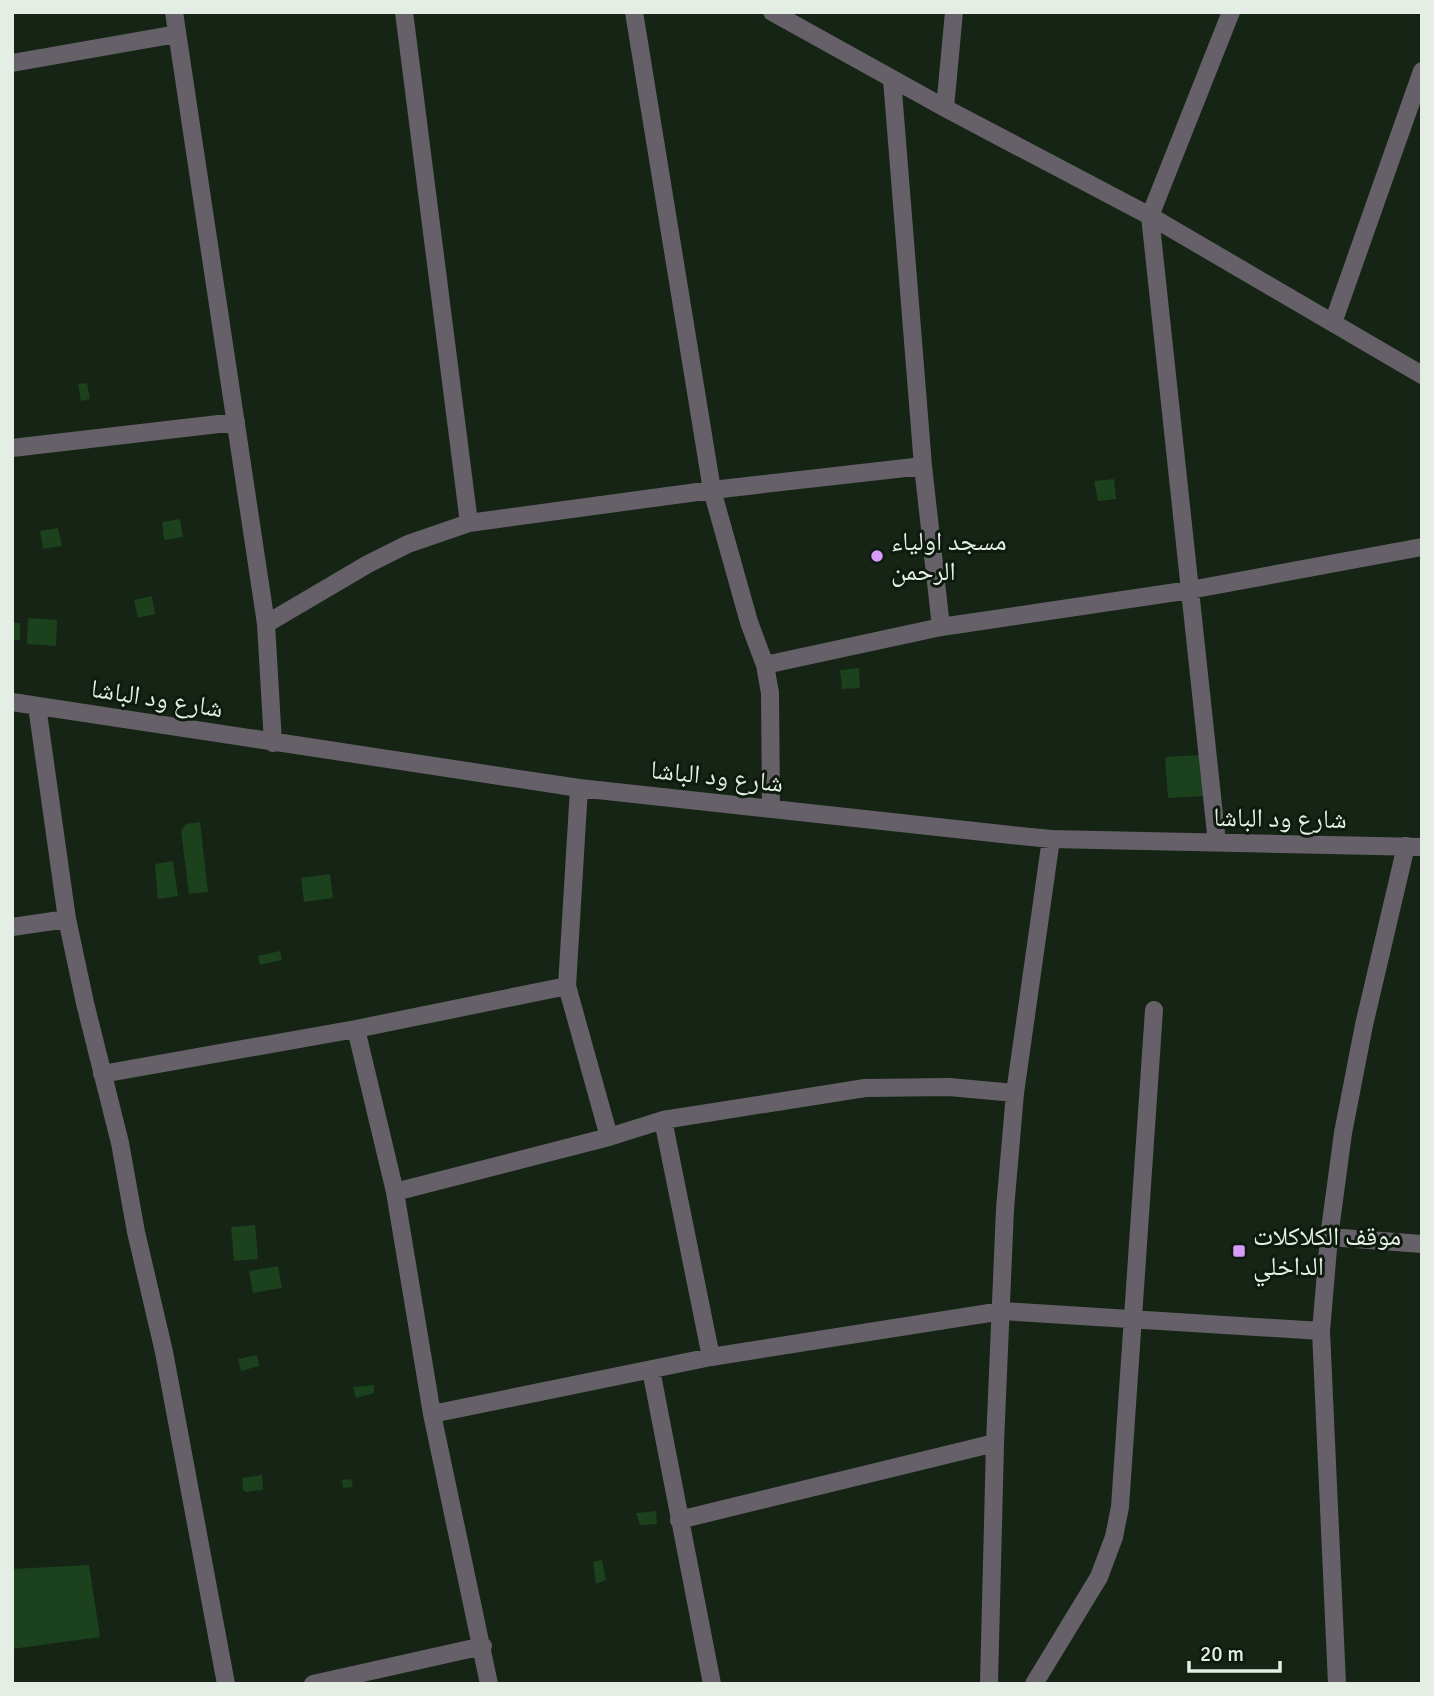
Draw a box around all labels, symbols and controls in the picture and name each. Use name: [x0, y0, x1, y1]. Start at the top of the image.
place label: مسجد اولياء الرحمن: [891, 526, 1007, 588]
marker: مسجد اولياء الرحمن: [869, 548, 885, 564]
street label: شارع ود الباشا: [88, 673, 225, 725]
street label: شارع ود الباشا: [649, 754, 785, 800]
street label: شارع ود الباشا: [1213, 802, 1347, 836]
place label: موقف الكلاكلات الداخلي: [1253, 1221, 1401, 1287]
marker: موقف الكلاكلات الداخلي: [1231, 1243, 1247, 1259]
scale bar: [1189, 1630, 1280, 1674]
text: 20 m: [1200, 1641, 1244, 1667]

